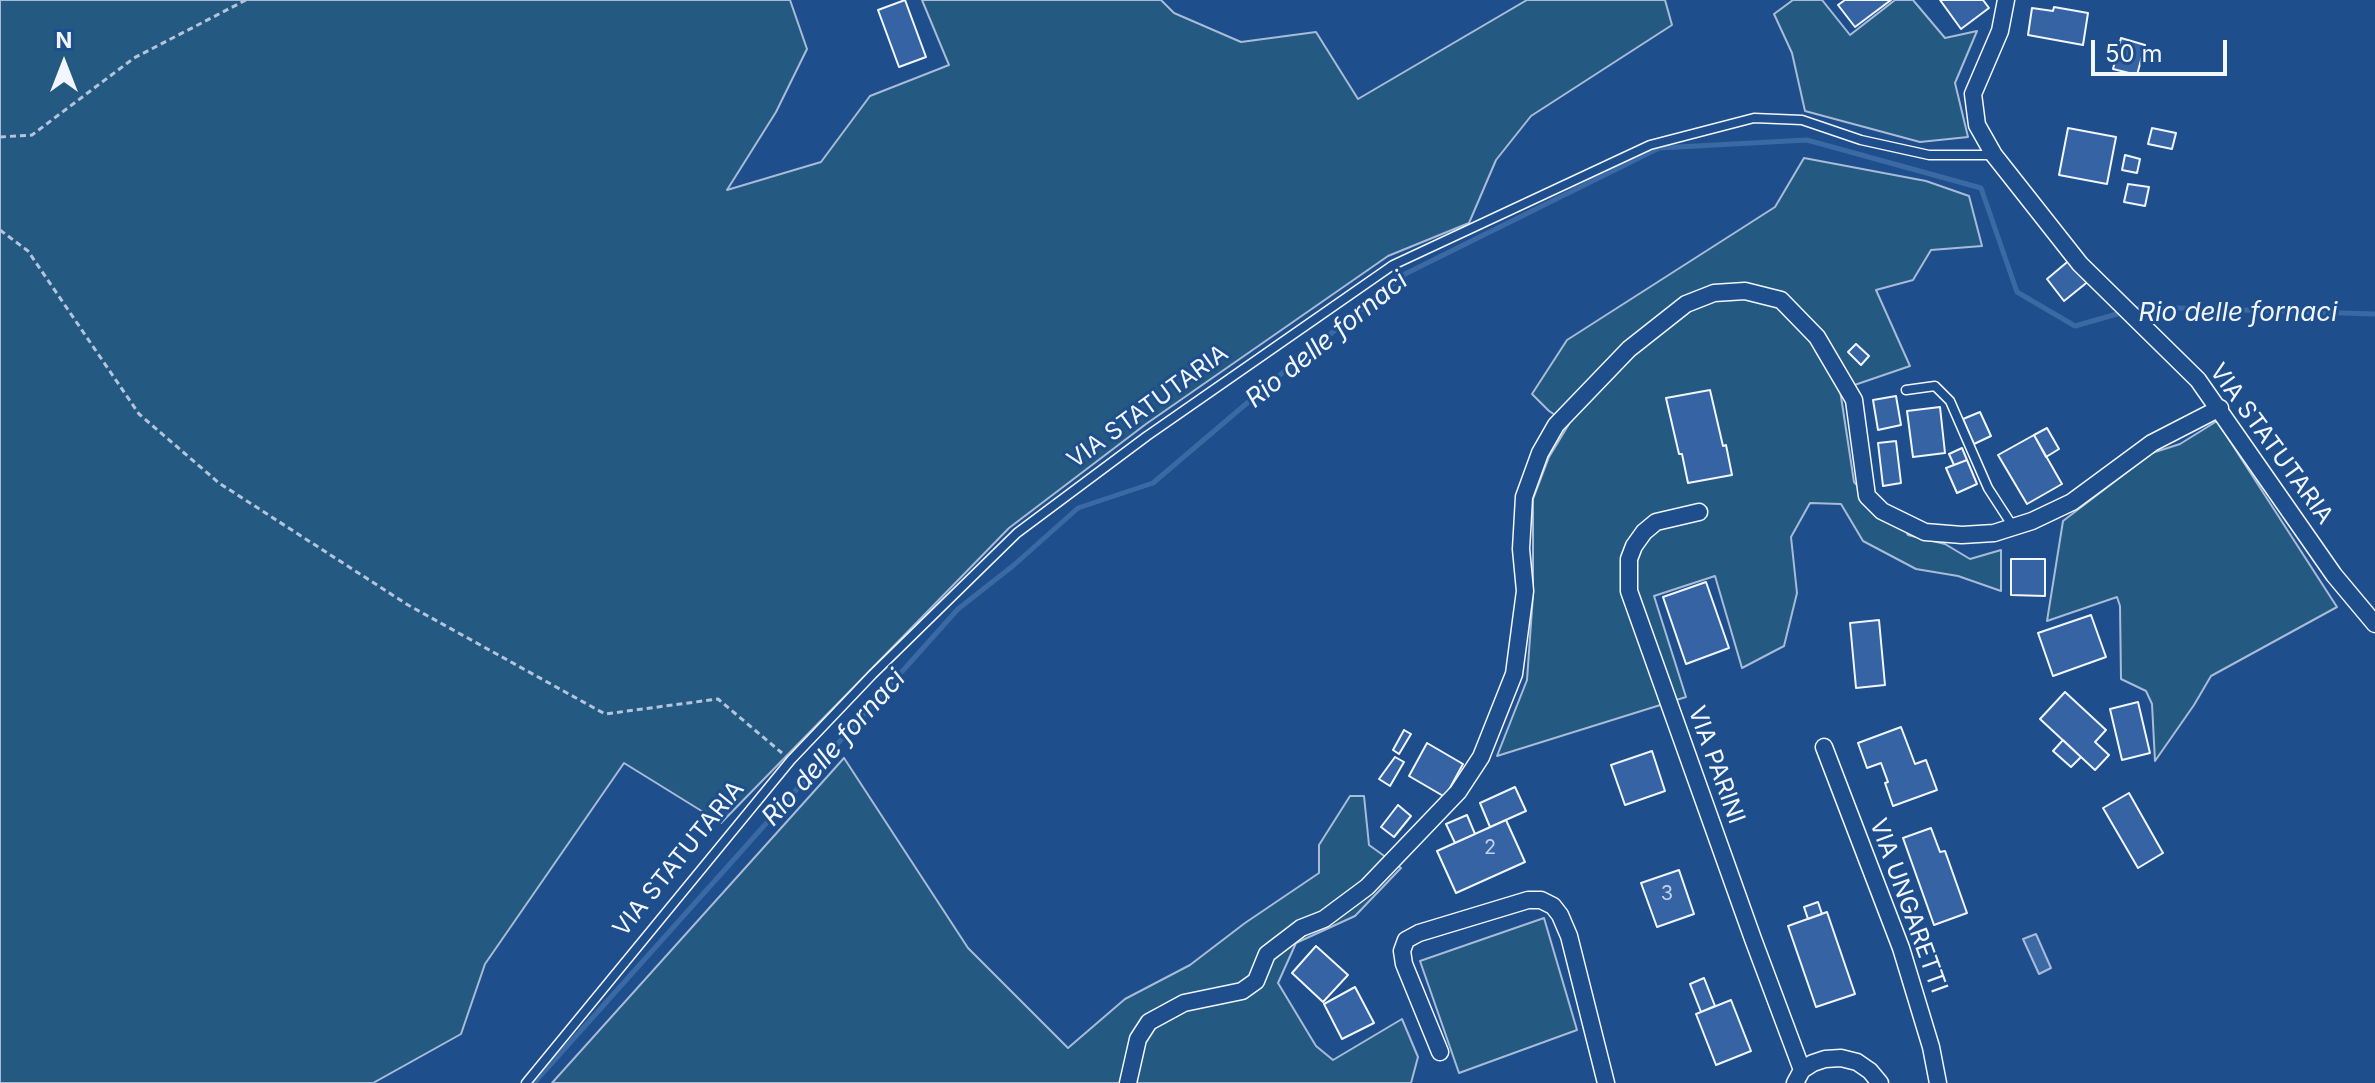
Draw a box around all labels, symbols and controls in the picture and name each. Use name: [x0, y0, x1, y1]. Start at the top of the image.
north arrow: [24, 24, 104, 104]
scale bar: [2095, 24, 2231, 74]
text: N: [56, 27, 72, 53]
text: 50 m: [2105, 39, 2163, 68]
water label: Rio delle fornaci: [1240, 265, 1414, 415]
water label: Rio delle fornaci: [2139, 297, 2337, 329]
street label: VIA STATUTARIA: [1062, 339, 1234, 475]
street label: VIA STATUTARIA: [2203, 358, 2339, 530]
water label: Rio delle fornaci: [756, 664, 912, 832]
street label: VIA PARINI: [1681, 702, 1751, 828]
street label: VIA STATUTARIA: [608, 776, 750, 942]
street label: VIA UNGARETTI: [1863, 815, 1953, 997]
house number: 2: [1484, 836, 1496, 860]
house number: 3: [1661, 882, 1673, 906]

